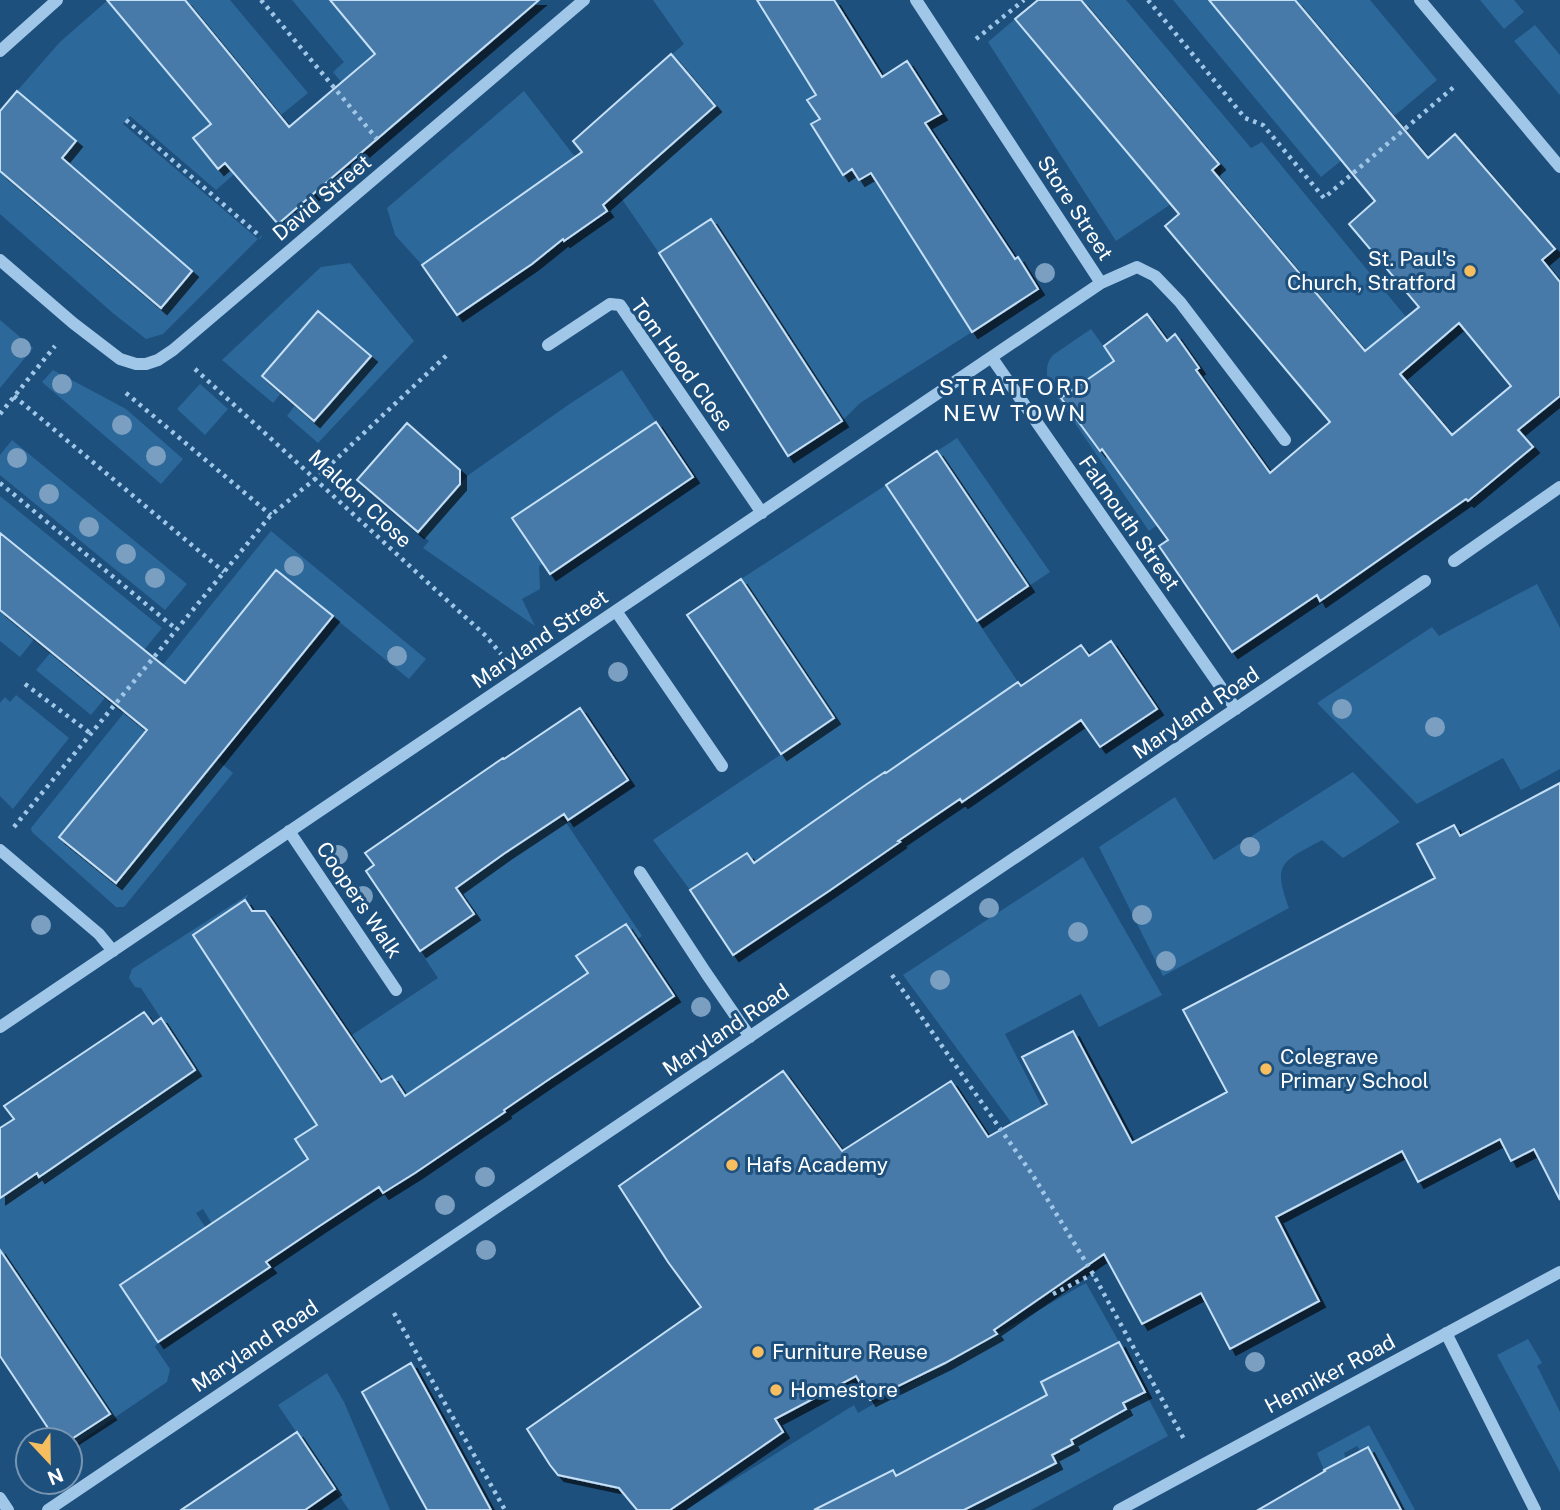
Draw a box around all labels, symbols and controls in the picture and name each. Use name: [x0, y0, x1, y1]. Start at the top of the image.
street label: David Street: [267, 149, 376, 246]
street label: Store Street: [1032, 151, 1118, 265]
place label: St. Paul's Church, Stratford: [1287, 246, 1456, 295]
marker: St. Paul's Church, Stratford: [1462, 263, 1478, 279]
street label: Tom Hood Close: [626, 293, 739, 436]
district label: STRATFORD NEW TOWN: [939, 373, 1091, 426]
street label: Maldon Close: [303, 444, 417, 553]
street label: Falmouth Street: [1074, 450, 1185, 595]
street label: Maryland Street: [467, 584, 613, 693]
street label: Maryland Road: [1128, 661, 1264, 764]
street label: Coopers Walk: [311, 837, 408, 963]
street label: Maryland Road: [658, 978, 794, 1081]
place label: Colegrave Primary School: [1280, 1044, 1429, 1093]
marker: Colegrave Primary School: [1258, 1061, 1274, 1077]
place label: Hafs Academy: [746, 1152, 888, 1177]
marker: Hafs Academy: [724, 1157, 740, 1173]
street label: Maryland Road: [187, 1294, 323, 1397]
street label: Henniker Road: [1260, 1329, 1399, 1418]
place label: Furniture Reuse: [772, 1339, 928, 1364]
marker: Furniture Reuse: [750, 1344, 766, 1360]
place label: Homestore: [790, 1377, 898, 1402]
marker: Homestore: [768, 1382, 784, 1398]
north arrow: [14, 1426, 84, 1496]
text: N: [44, 1464, 66, 1490]

